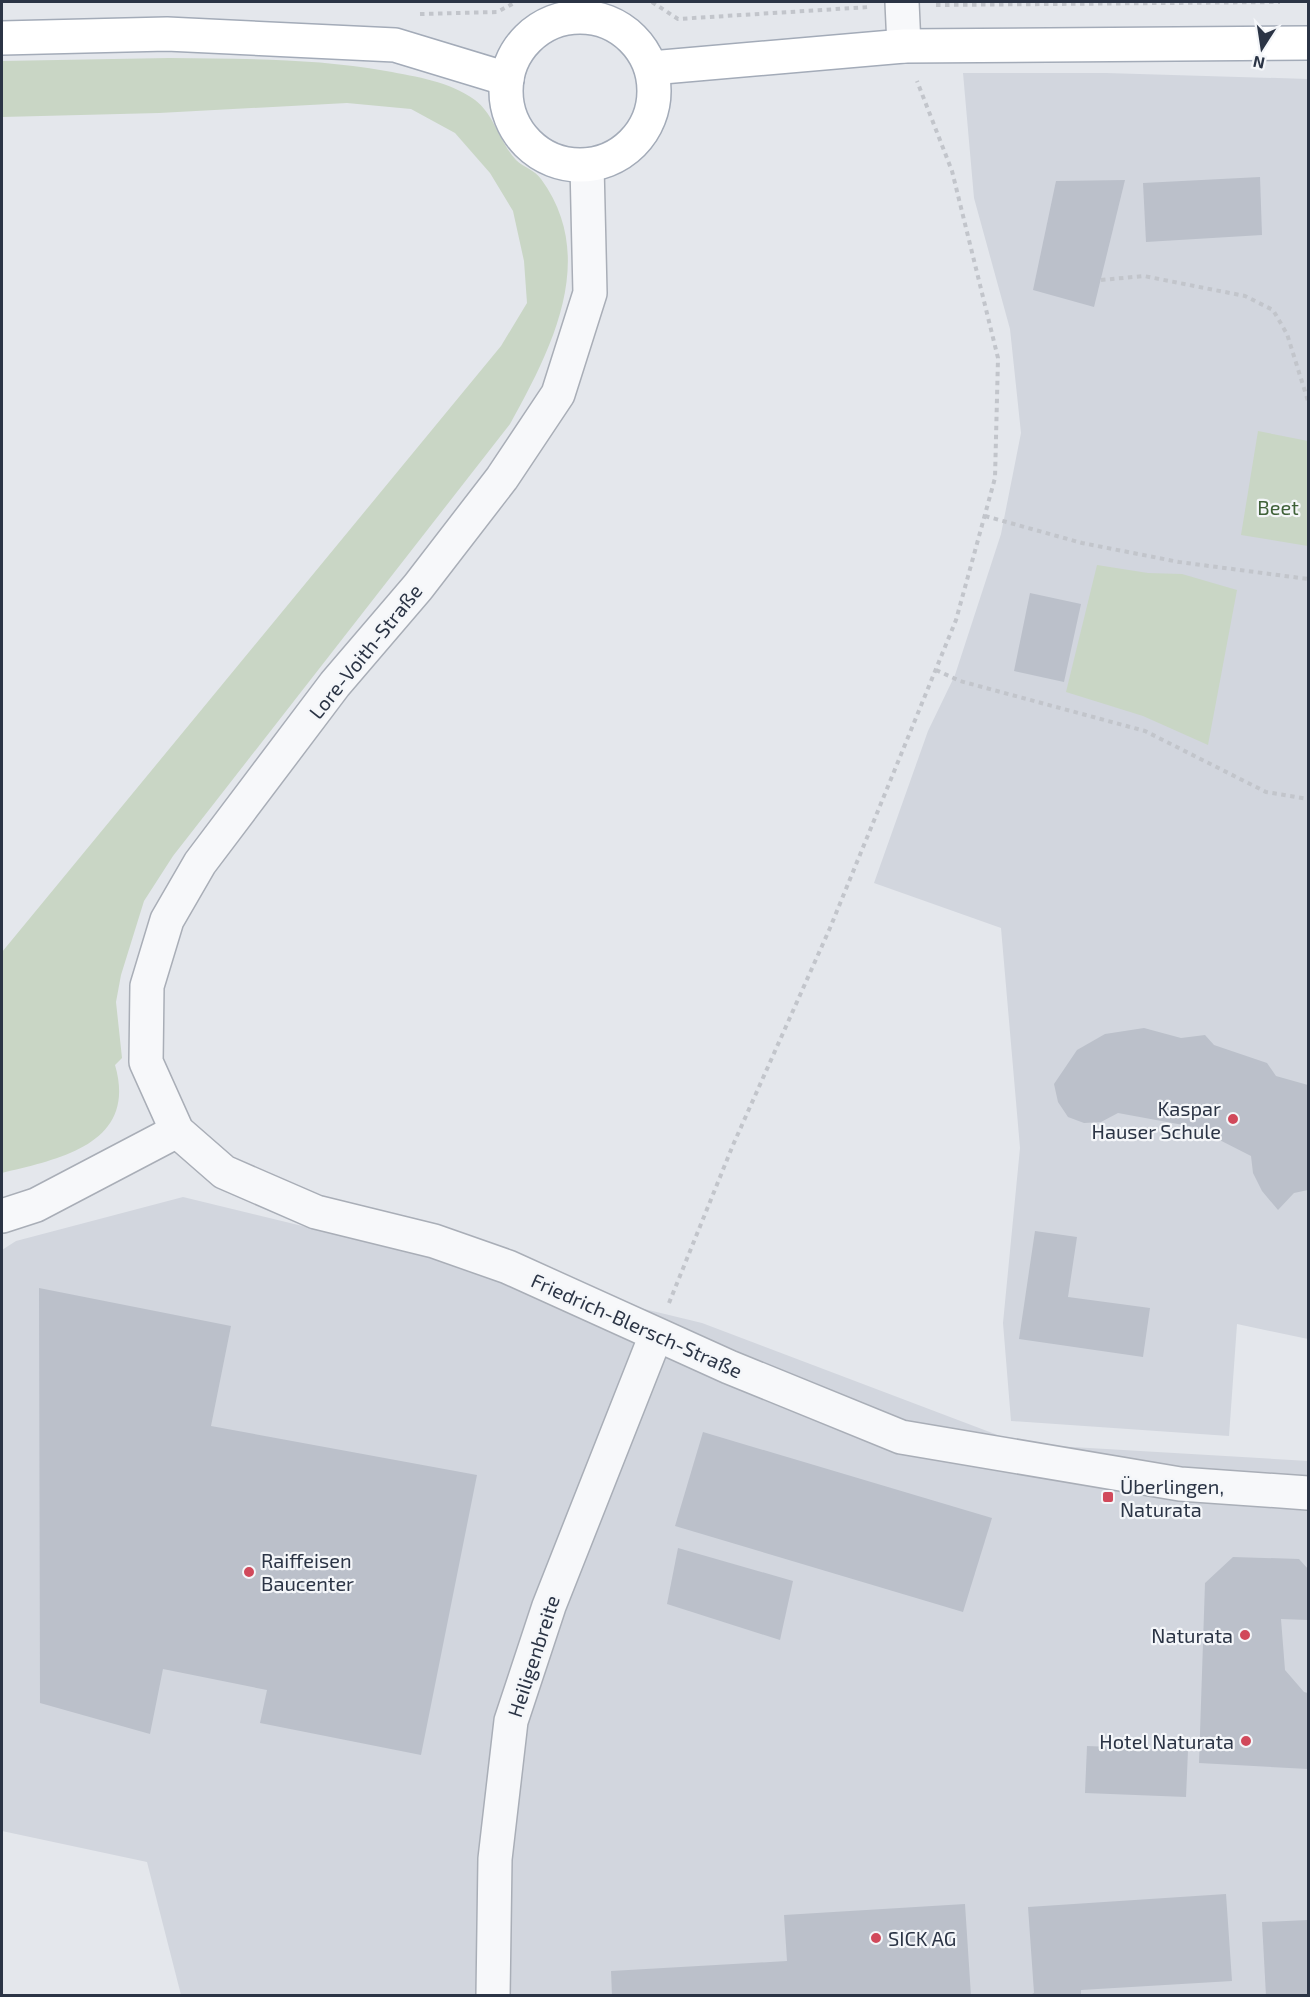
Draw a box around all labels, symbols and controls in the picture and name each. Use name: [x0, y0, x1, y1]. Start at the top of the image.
north arrow: [1232, 18, 1292, 78]
text: N: [1251, 53, 1266, 74]
park label: Beet: [1257, 495, 1299, 519]
street label: Lore-Voith-Straße: [303, 579, 427, 723]
place label: Kaspar Hauser Schule: [1092, 1096, 1221, 1143]
marker: Kaspar Hauser Schule: [1226, 1112, 1240, 1126]
street label: Friedrich-Blersch-Straße: [528, 1268, 746, 1382]
place label: Überlingen, Naturata: [1120, 1474, 1224, 1521]
marker: Überlingen, Naturata: [1101, 1490, 1115, 1504]
place label: Raiffeisen Baucenter: [261, 1548, 354, 1595]
marker: Raiffeisen Baucenter: [242, 1565, 256, 1579]
street label: Heiligenbreite: [502, 1592, 564, 1720]
place label: Naturata: [1151, 1623, 1233, 1647]
marker: Naturata: [1238, 1628, 1252, 1642]
place label: Hotel Naturata: [1099, 1729, 1234, 1753]
marker: Hotel Naturata: [1239, 1734, 1253, 1748]
place label: SICK AG: [888, 1926, 956, 1950]
marker: SICK AG: [869, 1931, 883, 1945]

